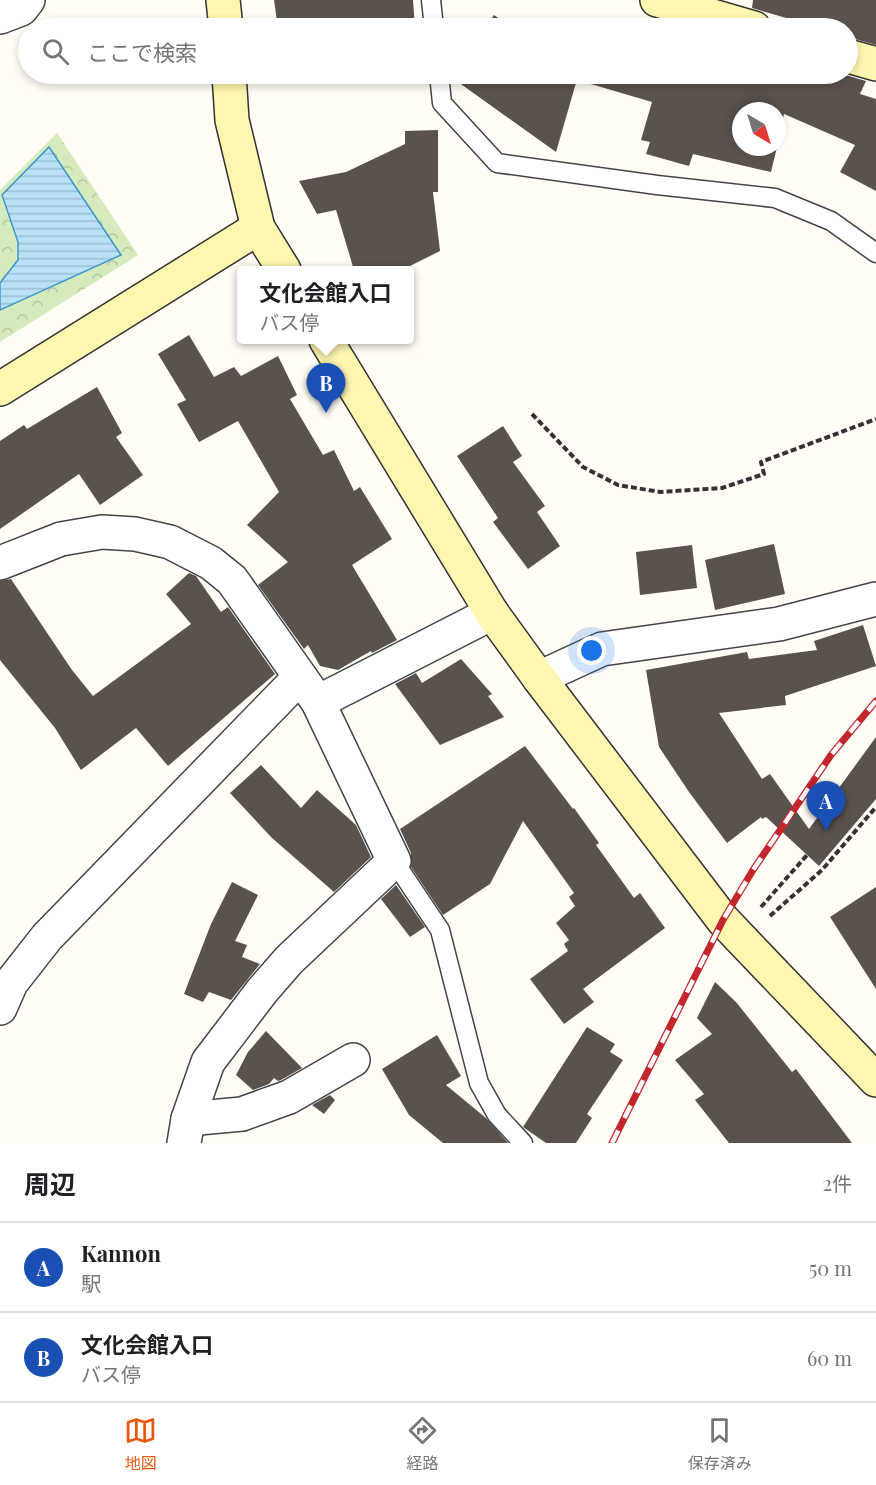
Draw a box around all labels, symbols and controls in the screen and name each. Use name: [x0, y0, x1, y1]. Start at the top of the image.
search box: [18, 18, 858, 84]
icon: search: [39, 35, 72, 68]
text: ここで検索: [87, 37, 197, 67]
north arrow: [732, 102, 786, 156]
popup: [237, 266, 414, 344]
text: 文化会館入口: [259, 277, 392, 307]
text: バス停: [259, 308, 319, 335]
pin: B: [306, 364, 346, 413]
your location: [577, 636, 606, 665]
pin: A: [806, 782, 846, 831]
text: 周辺: [24, 1166, 76, 1201]
text: 2件: [822, 1169, 852, 1196]
text: Kannon: [81, 1238, 161, 1268]
text: A: [37, 1254, 50, 1281]
text: 50 m: [809, 1254, 852, 1281]
text: 駅: [81, 1269, 101, 1296]
text: 文化会館入口: [81, 1329, 213, 1359]
text: B: [37, 1344, 50, 1371]
text: 60 m: [807, 1344, 852, 1371]
text: バス停: [81, 1360, 141, 1387]
tab: 地図: [124, 1414, 157, 1474]
tab: 経路: [406, 1414, 439, 1474]
tab: 保存済み: [688, 1414, 752, 1474]

